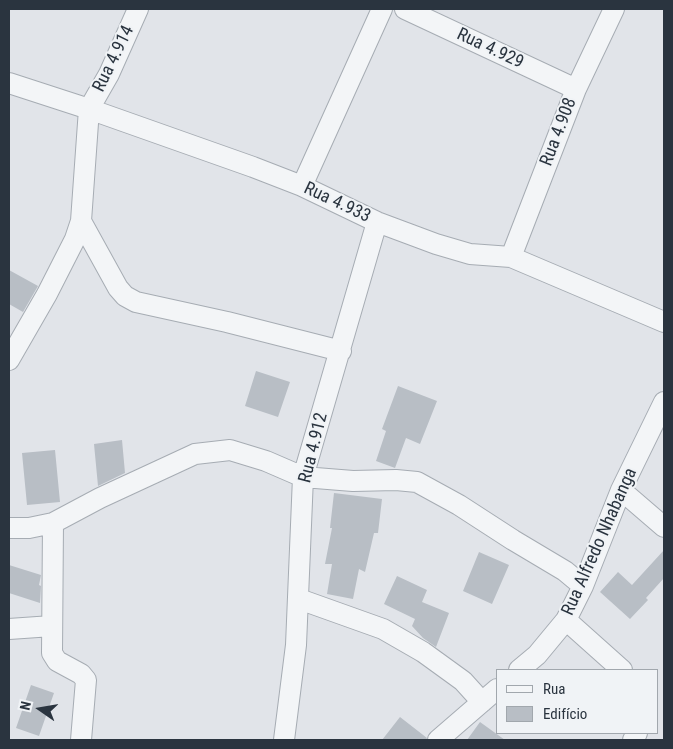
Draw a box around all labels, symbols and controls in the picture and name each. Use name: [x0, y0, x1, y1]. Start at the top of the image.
street label: Rua 4.914: [89, 22, 139, 96]
street label: Rua 4.929: [453, 24, 527, 74]
street label: Rua 4.908: [536, 95, 582, 169]
street label: Rua 4.933: [300, 178, 374, 228]
street label: Rua 4.912: [295, 411, 333, 485]
street label: Rua Alfredo Nhabanga: [558, 465, 642, 619]
legend: [496, 669, 658, 734]
text: Rua: [543, 680, 565, 698]
north arrow: [15, 684, 65, 734]
text: N: [17, 700, 34, 712]
text: Edifício: [543, 705, 587, 723]

